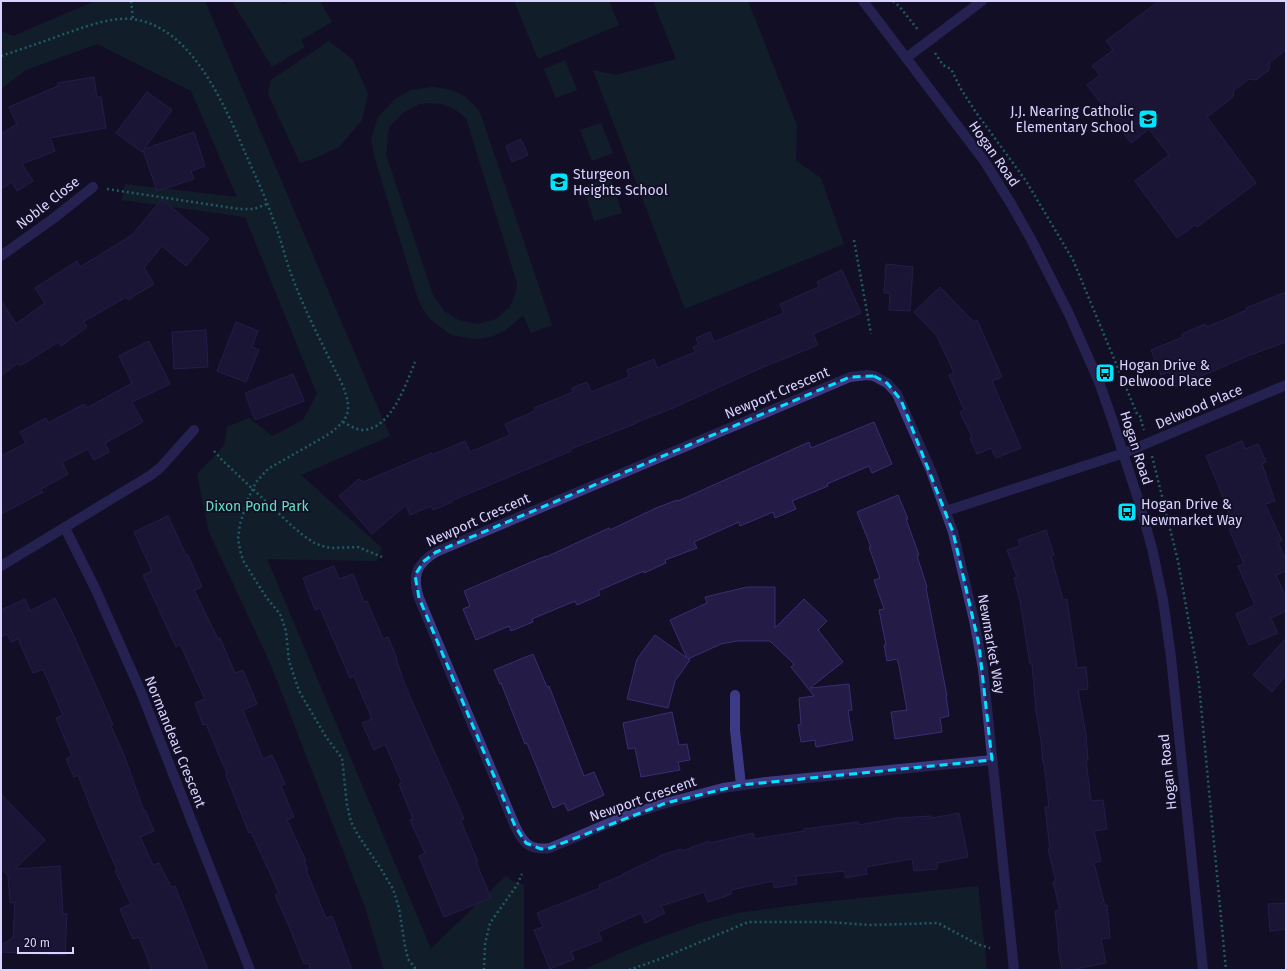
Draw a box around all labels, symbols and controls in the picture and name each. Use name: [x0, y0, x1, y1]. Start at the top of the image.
place label: J.J. Nearing Catholic Elementary School: [1010, 103, 1134, 136]
school or university icon: J.J. Nearing Catholic Elementary School: [1137, 108, 1159, 130]
street label: Hogan Road: [965, 118, 1023, 190]
place label: Sturgeon Heights School: [573, 166, 668, 199]
school or university icon: Sturgeon Heights School: [548, 171, 570, 193]
street label: Noble Close: [13, 173, 83, 233]
place label: Hogan Drive & Delwood Place: [1119, 357, 1212, 390]
bus stop icon: Hogan Drive & Delwood Place: [1094, 362, 1116, 384]
street label: Newport Crescent: [722, 363, 833, 423]
street label: Delwood Place: [1153, 381, 1245, 433]
street label: Hogan Road: [1116, 409, 1156, 487]
street label: Newport Crescent: [423, 489, 533, 551]
place label: Hogan Drive & Newmarket Way: [1141, 496, 1242, 529]
park label: Dixon Pond Park: [205, 498, 310, 515]
bus stop icon: Hogan Drive & Newmarket Way: [1116, 501, 1138, 523]
street label: Newmarket Way: [974, 593, 1008, 695]
street label: Normandeau Crescent: [141, 674, 210, 811]
street label: Hogan Road: [1156, 733, 1180, 811]
street label: Newport Crescent: [587, 772, 700, 825]
scale bar: [18, 929, 73, 955]
text: 20 m: [24, 936, 50, 950]

